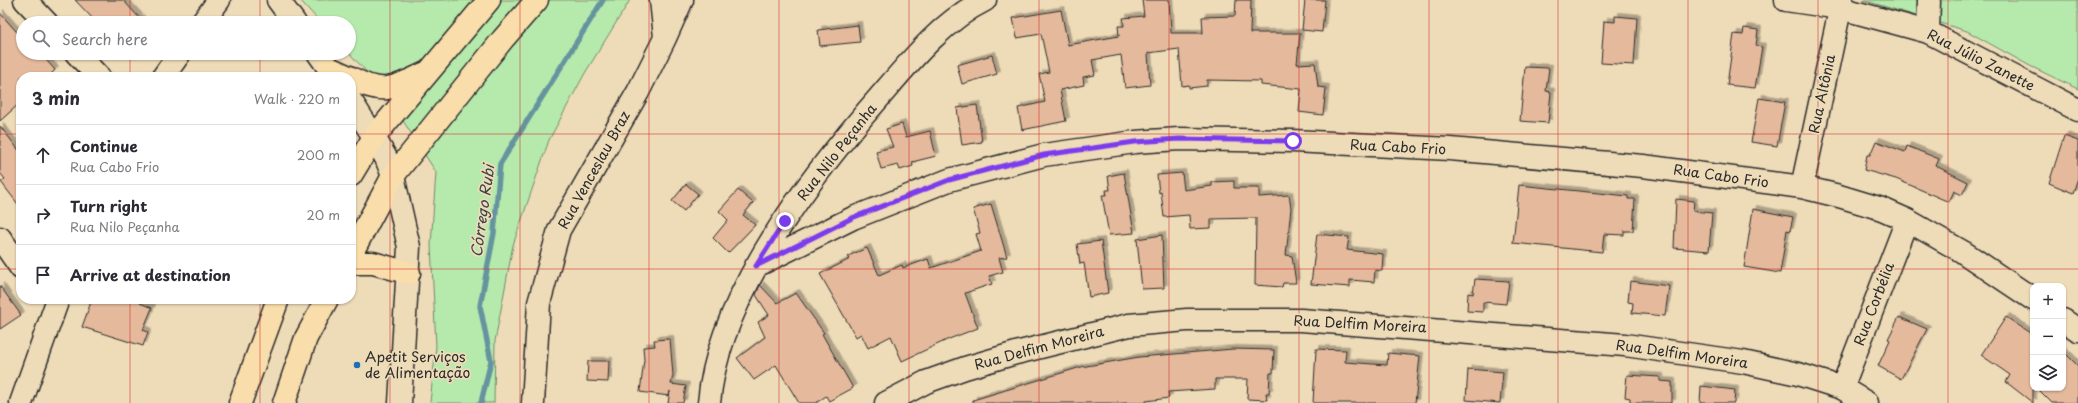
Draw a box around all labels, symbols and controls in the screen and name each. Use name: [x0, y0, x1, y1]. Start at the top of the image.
search box: [16, 16, 356, 60]
street label: Rua Júlio Zanette: [1924, 23, 2039, 96]
icon: search: [30, 27, 52, 49]
text: Search here: [62, 27, 148, 50]
street label: Rua Altônia: [1803, 52, 1840, 135]
text: 3 min: [32, 85, 80, 111]
text: Walk · 220 m: [254, 89, 340, 108]
street label: Rua Nilo Peçanha: [792, 98, 881, 205]
street label: Rua Venceslau Braz: [552, 107, 635, 233]
route start: [1284, 132, 1302, 150]
street label: Rua Cabo Frio: [1349, 133, 1447, 160]
text: Continue: [70, 134, 138, 157]
icon: ahead: [32, 144, 54, 166]
text: 200 m: [297, 145, 340, 164]
text: Rua Cabo Frio: [70, 157, 159, 176]
street label: Rua Cabo Frio: [1672, 158, 1770, 193]
water label: Córrego Rubi: [464, 160, 500, 259]
text: Turn right: [70, 194, 147, 217]
icon: right: [32, 204, 54, 226]
text: 20 m: [306, 205, 340, 224]
route end: [776, 212, 794, 230]
text: Rua Nilo Peçanha: [70, 217, 180, 236]
street label: Rua Corbélia: [1848, 259, 1899, 349]
text: Arrive at destination: [70, 263, 231, 286]
icon: arrive: [32, 264, 54, 286]
map controls: [2030, 283, 2066, 391]
button: +: [2030, 283, 2066, 319]
street label: Rua Delfim Moreira: [1293, 310, 1427, 337]
button: −: [2030, 319, 2066, 355]
street label: Rua Delfim Moreira: [972, 320, 1106, 375]
street label: Rua Delfim Moreira: [1615, 334, 1750, 373]
place label: Apetit Serviços de Alimentação: [365, 346, 471, 383]
button: layers: [2030, 355, 2066, 391]
marker: Apetit Serviços de Alimentação: [352, 360, 362, 370]

